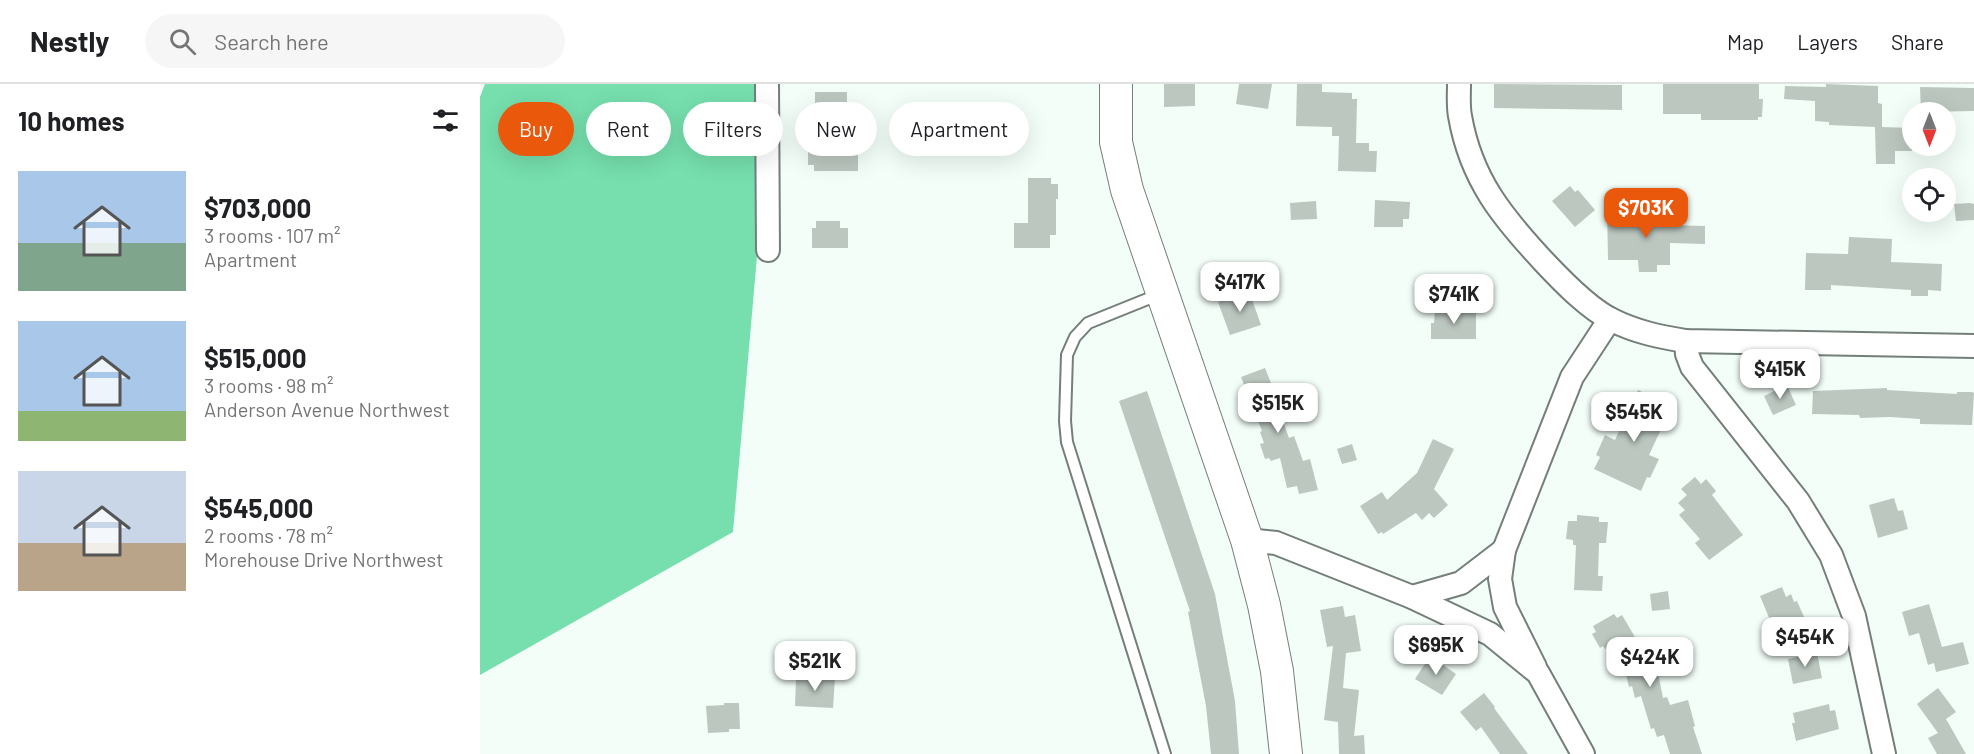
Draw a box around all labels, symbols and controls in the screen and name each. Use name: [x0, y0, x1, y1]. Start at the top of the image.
search box: [145, 14, 565, 68]
text: Nestly: [30, 24, 109, 58]
icon: search: [166, 25, 199, 58]
text: Search here: [214, 28, 329, 54]
text: Map: [1727, 29, 1764, 54]
text: Layers: [1797, 29, 1858, 54]
text: Share: [1891, 29, 1944, 54]
chip: Buy: [498, 102, 574, 156]
chip: Rent: [586, 102, 671, 156]
chip: Filters: [683, 102, 783, 156]
chip: New: [795, 102, 877, 156]
chip: Apartment: [889, 102, 1029, 156]
north arrow: [1902, 102, 1956, 156]
map controls: [1902, 102, 1956, 222]
icon: filters: [429, 104, 462, 137]
text: 10 homes: [18, 105, 125, 136]
button: locate: [1902, 168, 1956, 222]
pin: $703K: [1604, 188, 1688, 239]
text: $703,000: [204, 192, 311, 223]
icon: home: [66, 195, 138, 267]
text: $703K: [1618, 195, 1674, 219]
text: 3 rooms · 107 m²: [204, 223, 340, 247]
text: Apartment: [204, 247, 297, 271]
pin: $417K: [1198, 262, 1282, 313]
text: $417K: [1214, 269, 1266, 293]
pin: $741K: [1412, 274, 1496, 325]
text: $741K: [1428, 281, 1480, 305]
text: $515,000: [204, 342, 307, 373]
icon: home: [66, 345, 138, 417]
pin: $415K: [1738, 349, 1822, 400]
text: $415K: [1754, 356, 1806, 380]
text: 3 rooms · 98 m²: [204, 373, 334, 397]
pin: $515K: [1236, 383, 1320, 434]
text: $515K: [1252, 390, 1304, 414]
pin: $545K: [1592, 392, 1676, 443]
text: Anderson Avenue Northwest: [204, 397, 450, 421]
text: $545K: [1605, 399, 1663, 423]
text: $545,000: [204, 492, 313, 523]
icon: home: [66, 495, 138, 567]
text: 2 rooms · 78 m²: [204, 523, 333, 547]
text: Morehouse Drive Northwest: [204, 547, 443, 571]
pin: $454K: [1763, 617, 1847, 668]
text: $454K: [1776, 624, 1834, 648]
pin: $695K: [1394, 625, 1478, 676]
text: $695K: [1408, 632, 1464, 656]
pin: $424K: [1608, 637, 1692, 688]
pin: $521K: [773, 641, 857, 692]
text: $424K: [1620, 644, 1680, 668]
text: $521K: [789, 648, 841, 672]

